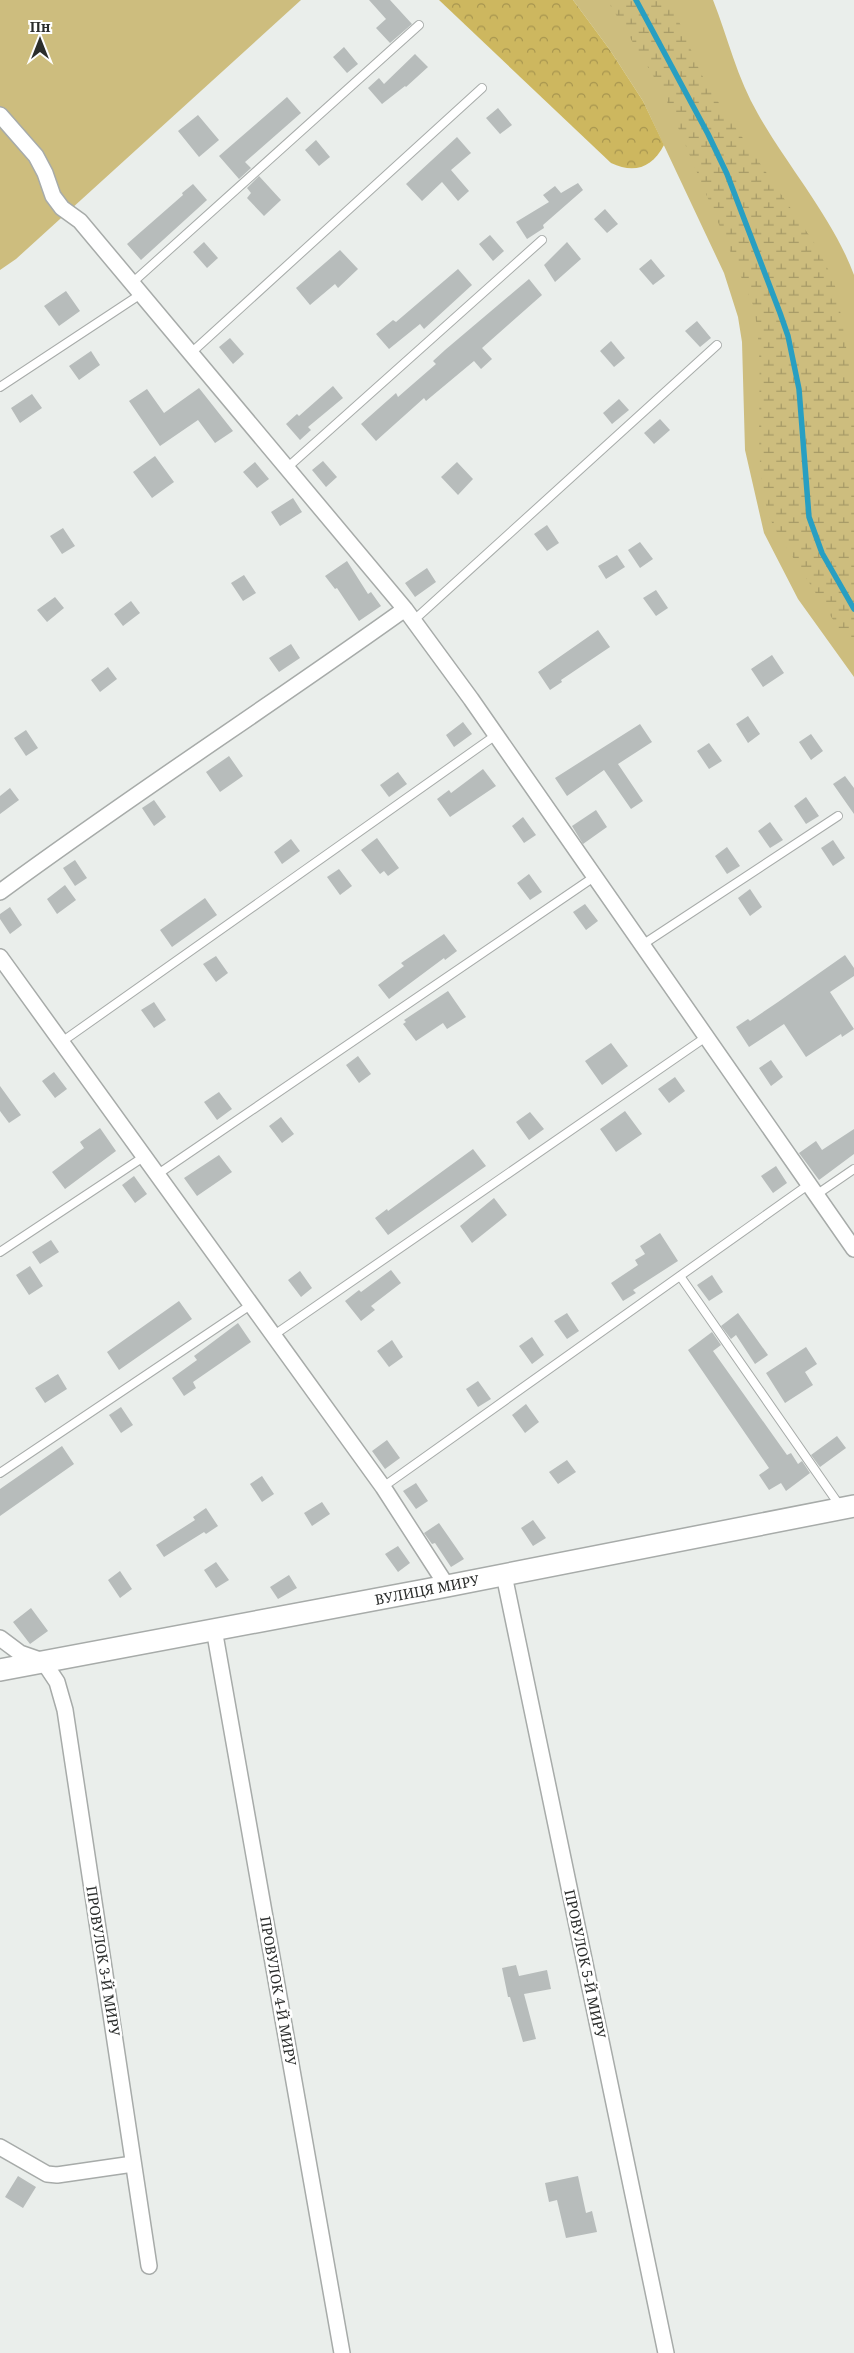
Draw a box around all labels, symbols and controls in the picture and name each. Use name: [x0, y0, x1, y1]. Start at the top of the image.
north arrow: [15, 15, 65, 65]
text: Пн: [30, 17, 51, 36]
street label: ВУЛИЦЯ МИРУ: [373, 1570, 482, 1609]
street label: ПРОВУЛОК 3-Й МИРУ: [82, 1885, 125, 2038]
street label: ПРОВУЛОК 5-Й МИРУ: [560, 1888, 611, 2041]
street label: ПРОВУЛОК 4-Й МИРУ: [256, 1915, 301, 2068]

